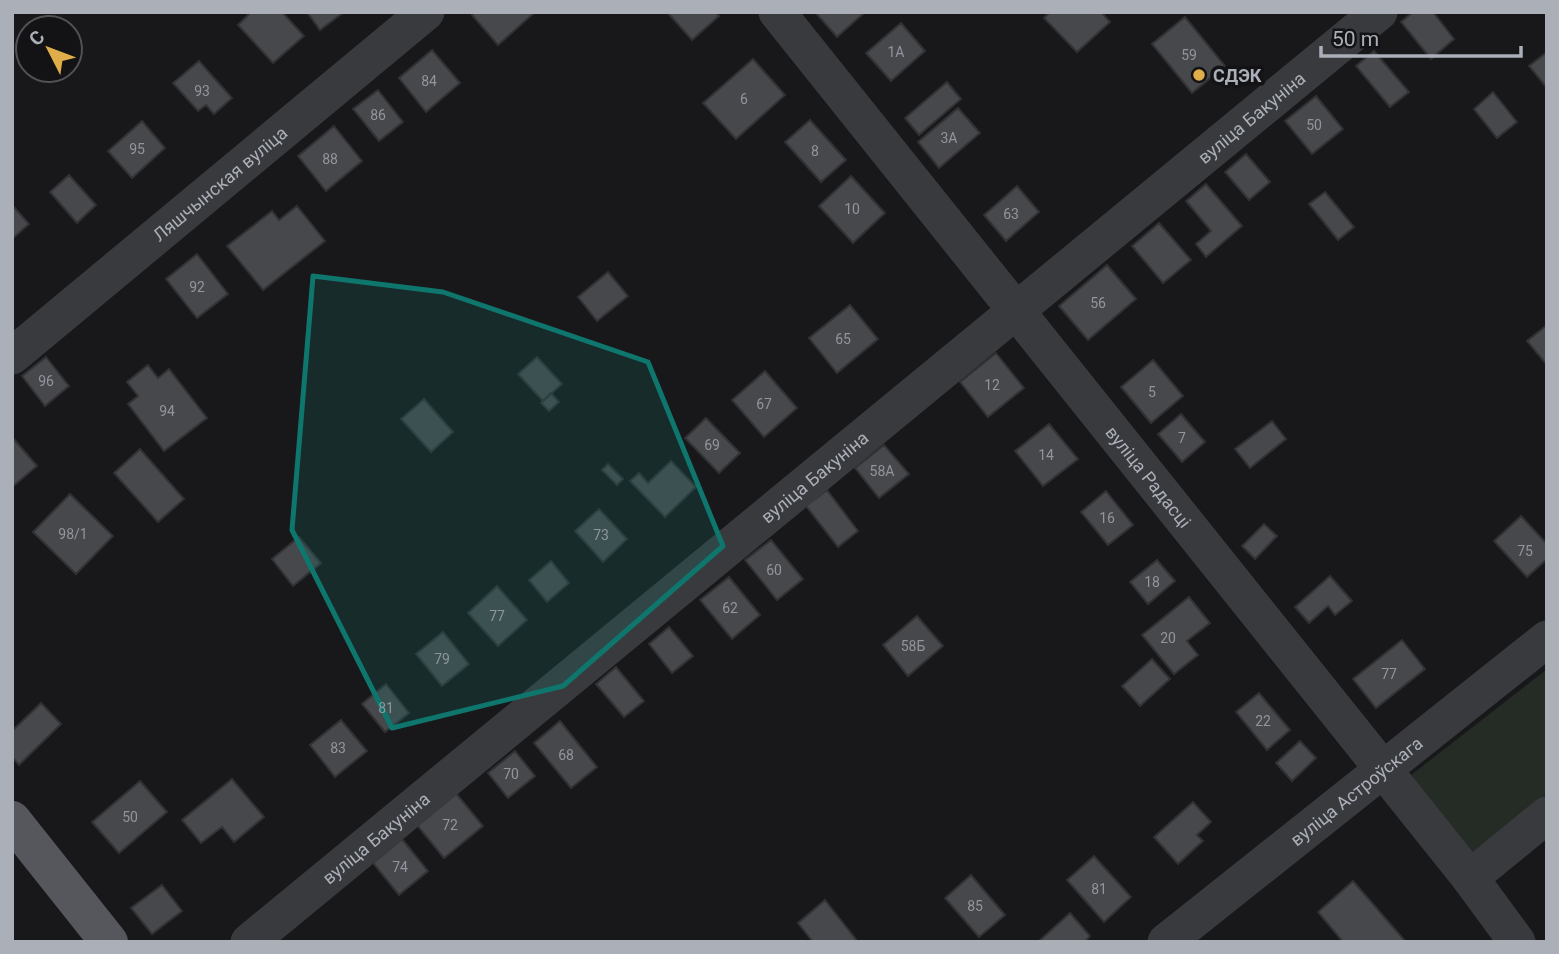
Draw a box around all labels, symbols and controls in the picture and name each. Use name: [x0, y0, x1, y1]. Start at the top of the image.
north arrow: [14, 14, 84, 84]
scale bar: [1321, 14, 1520, 58]
text: С: [24, 26, 49, 50]
text: 50 m: [1332, 27, 1379, 51]
house number: 1А: [887, 44, 905, 60]
house number: 59: [1181, 47, 1197, 63]
place label: СДЭК: [1213, 65, 1262, 86]
marker: СДЭК: [1191, 67, 1207, 83]
street label: вуліца Бакуніна: [1193, 67, 1309, 167]
house number: 84: [421, 73, 437, 89]
house number: 93: [194, 83, 210, 99]
house number: 6: [740, 91, 748, 107]
house number: 86: [370, 107, 386, 123]
house number: 50: [1306, 117, 1322, 133]
street label: Ляшчынская вуліца: [148, 122, 291, 245]
house number: 3А: [940, 130, 958, 146]
house number: 95: [129, 141, 145, 157]
house number: 8: [811, 143, 819, 159]
house number: 88: [322, 151, 338, 167]
house number: 10: [844, 201, 860, 217]
house number: 63: [1003, 206, 1019, 222]
house number: 92: [189, 279, 205, 295]
house number: 56: [1090, 295, 1106, 311]
house number: 65: [835, 331, 851, 347]
house number: 96: [38, 373, 54, 389]
house number: 12: [984, 377, 1000, 393]
house number: 5: [1148, 384, 1156, 400]
house number: 67: [756, 396, 772, 412]
house number: 94: [159, 403, 175, 419]
street label: вуліца Радасці: [1102, 421, 1196, 532]
street label: вуліца Бакуніна: [756, 427, 872, 527]
house number: 7: [1178, 430, 1186, 446]
house number: 69: [704, 437, 720, 453]
house number: 14: [1038, 447, 1054, 463]
house number: 58А: [870, 463, 894, 479]
house number: 16: [1099, 510, 1115, 526]
house number: 98/1: [58, 526, 88, 542]
house number: 73: [593, 527, 609, 543]
house number: 75: [1517, 543, 1533, 559]
house number: 60: [766, 562, 782, 578]
house number: 18: [1144, 574, 1160, 590]
house number: 62: [722, 600, 738, 616]
house number: 77: [489, 608, 505, 624]
house number: 20: [1160, 630, 1176, 646]
house number: 58Б: [901, 638, 925, 654]
house number: 79: [434, 651, 450, 667]
house number: 77: [1381, 666, 1397, 682]
house number: 81: [378, 700, 394, 716]
house number: 22: [1255, 713, 1271, 729]
street label: вуліца Астроўскага: [1286, 732, 1426, 850]
house number: 83: [330, 740, 346, 756]
house number: 68: [558, 747, 574, 763]
house number: 70: [503, 766, 519, 782]
street label: вуліца Бакуніна: [318, 788, 433, 888]
house number: 50: [122, 809, 138, 825]
house number: 72: [442, 817, 458, 833]
house number: 74: [392, 859, 408, 875]
house number: 81: [1091, 881, 1107, 897]
house number: 85: [967, 898, 983, 914]

